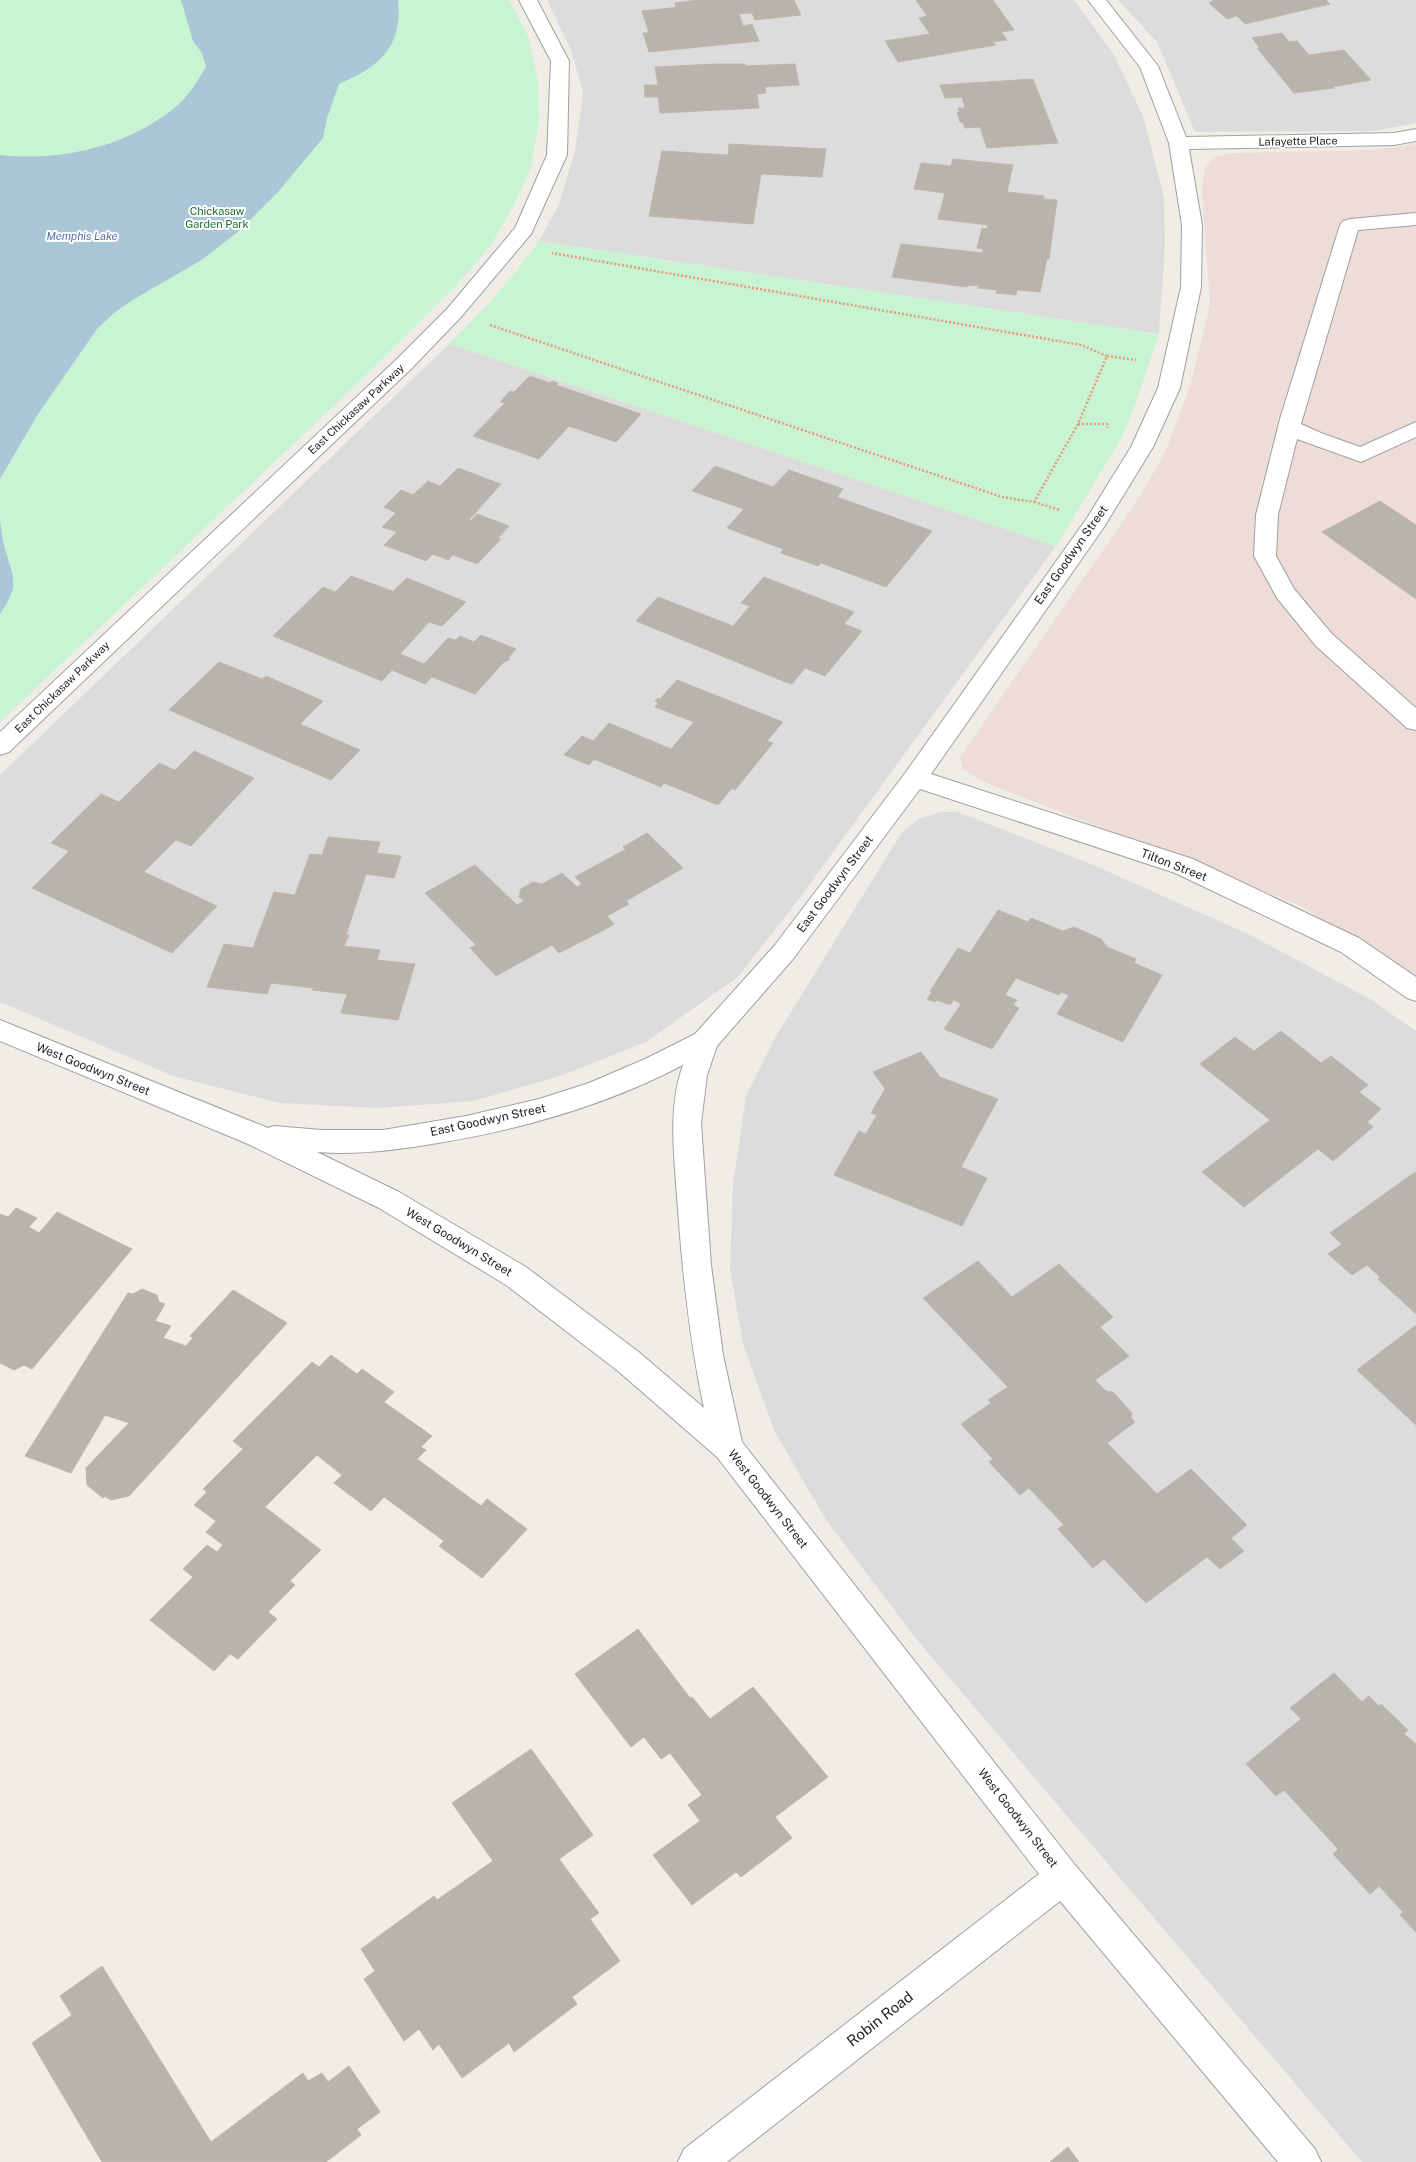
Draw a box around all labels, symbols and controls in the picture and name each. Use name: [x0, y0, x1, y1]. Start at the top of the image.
street label: Lafayette Place: [1258, 134, 1338, 148]
park label: Chickasaw Garden Park: [185, 205, 249, 230]
water label: Memphis Lake: [46, 230, 118, 242]
street label: East Chickasaw Parkway: [306, 361, 406, 456]
street label: East Goodwyn Street: [1031, 502, 1111, 607]
street label: East Chickasaw Parkway: [12, 639, 112, 735]
street label: East Goodwyn Street: [794, 832, 876, 935]
street label: Tilton Street: [1139, 846, 1209, 884]
street label: West Goodwyn Street: [34, 1040, 152, 1098]
street label: East Goodwyn Street: [429, 1101, 547, 1139]
street label: West Goodwyn Street: [403, 1205, 515, 1279]
street label: West Goodwyn Street: [725, 1447, 811, 1551]
street label: West Goodwyn Street: [975, 1766, 1061, 1870]
street label: Robin Road: [843, 1988, 916, 2050]

